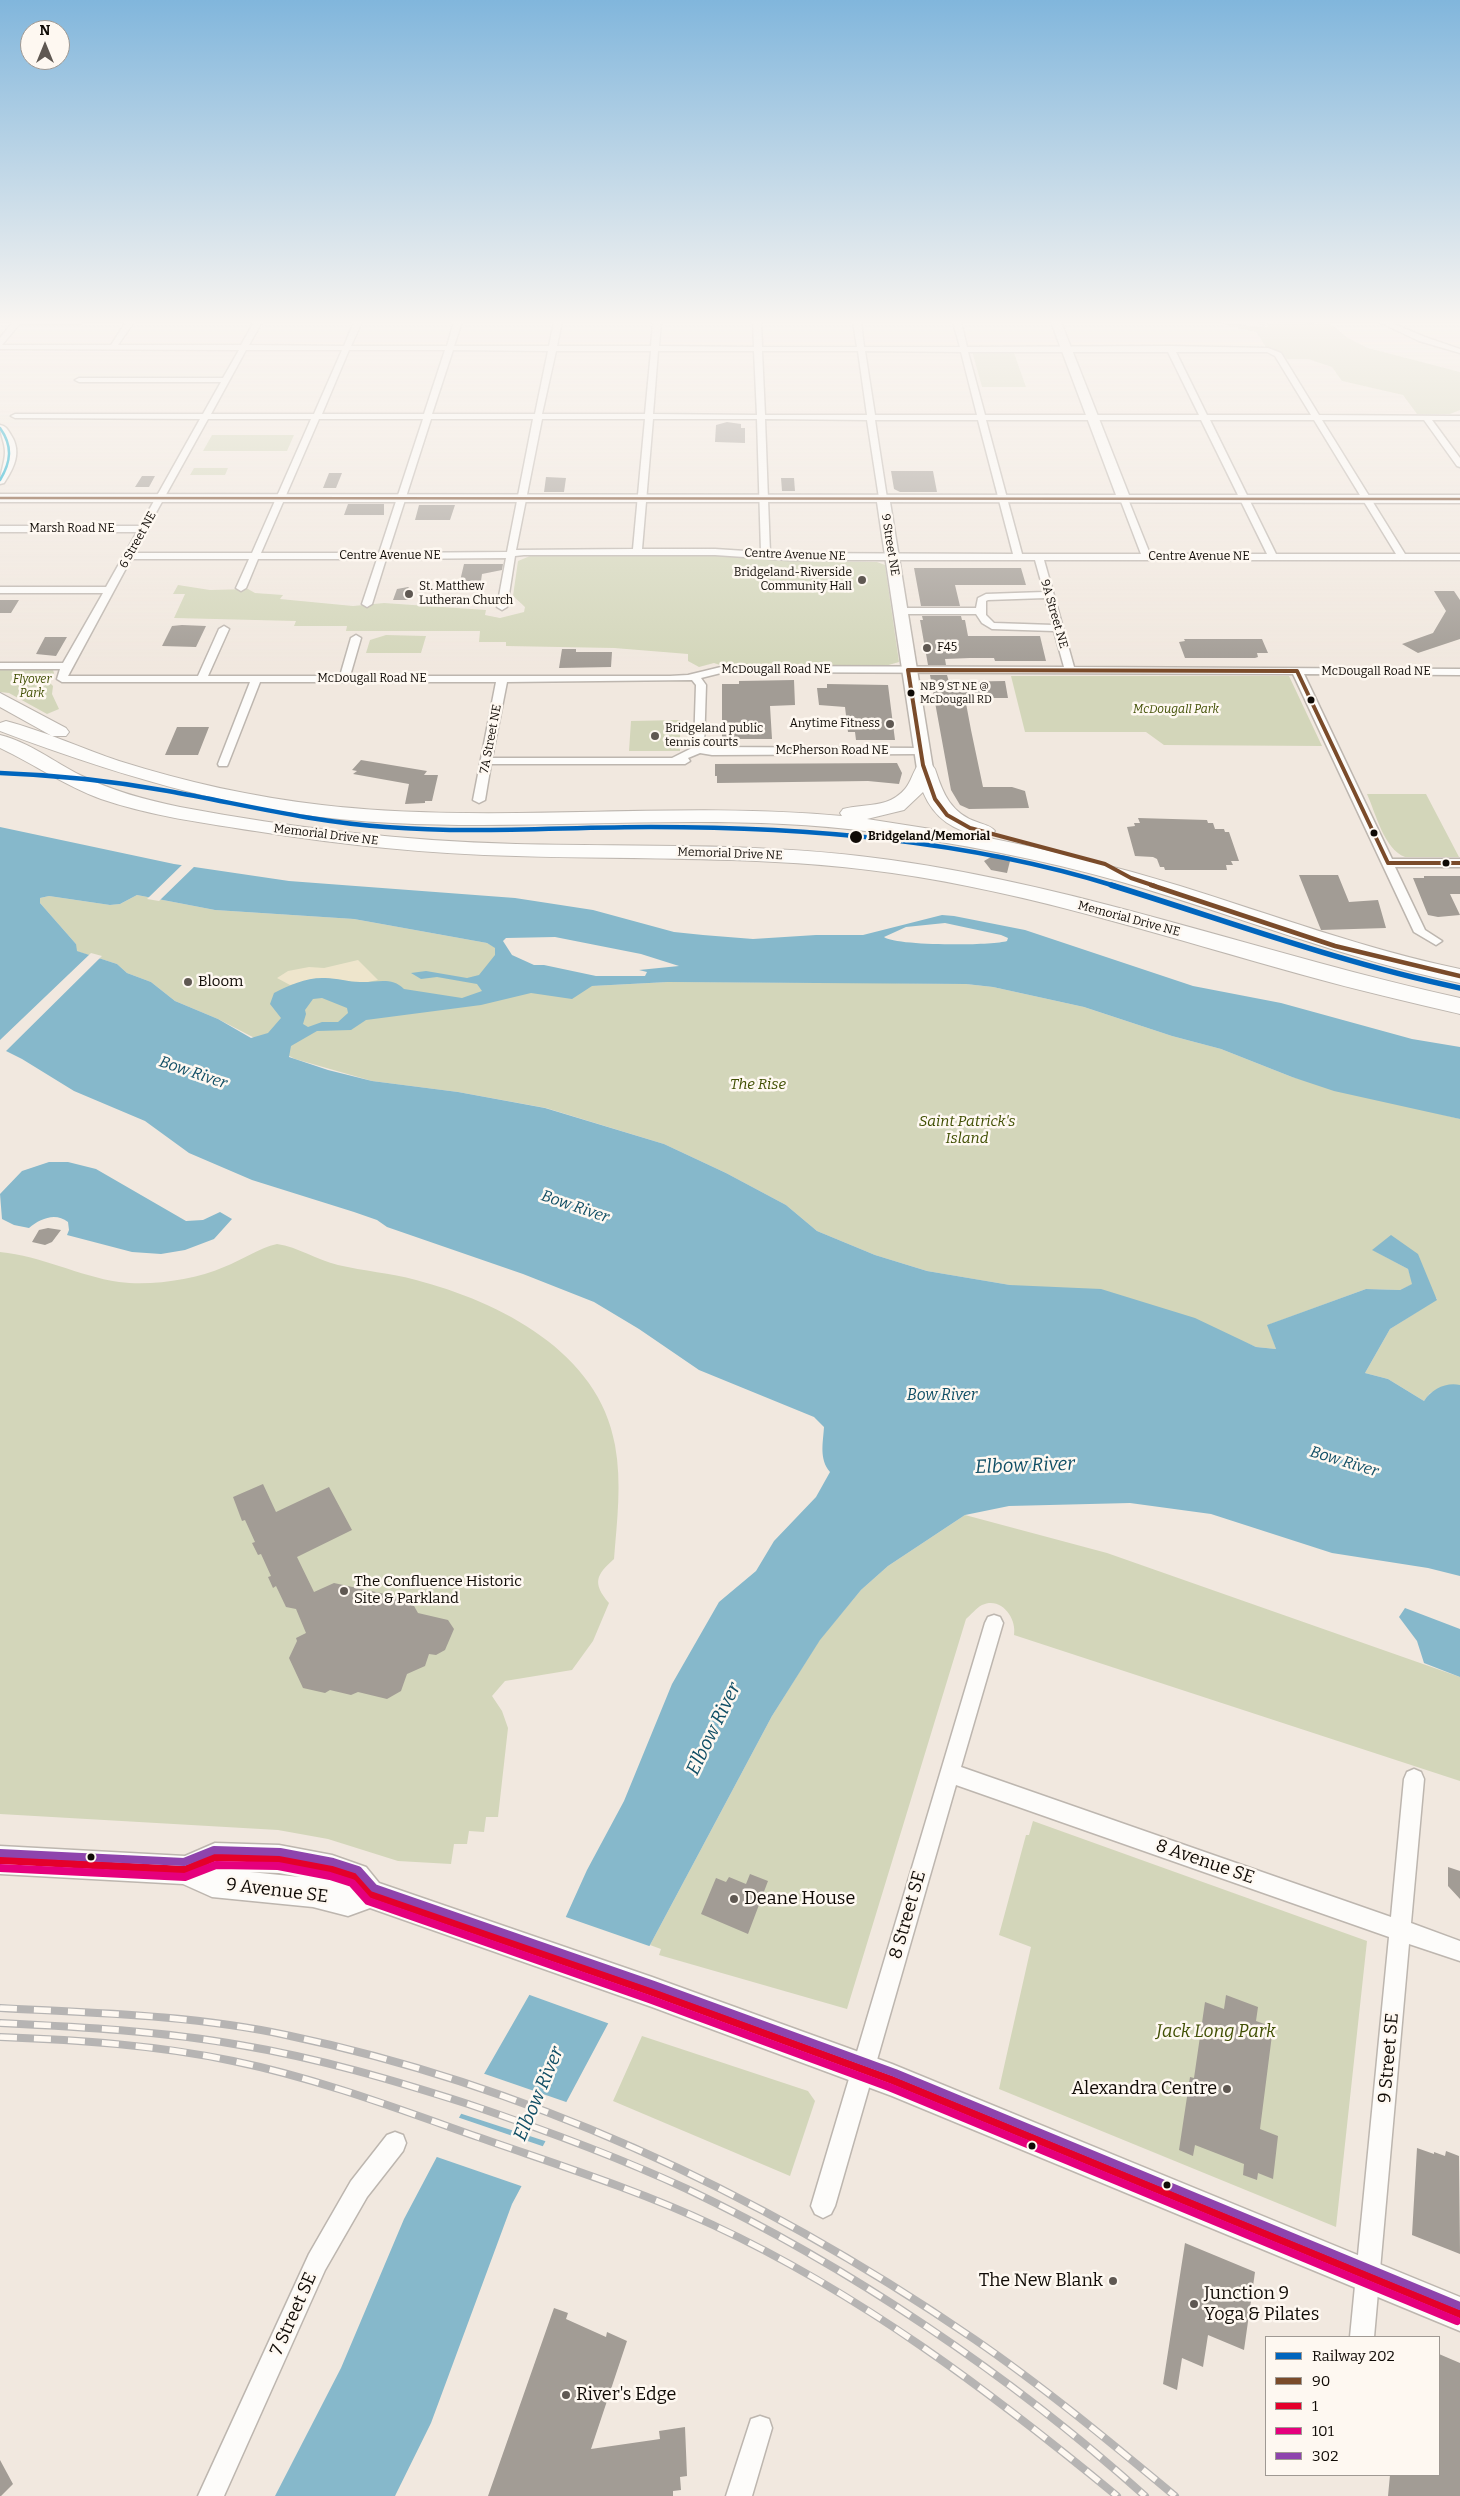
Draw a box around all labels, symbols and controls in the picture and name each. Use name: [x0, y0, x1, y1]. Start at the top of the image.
north arrow: [20, 20, 70, 70]
text: N: [40, 22, 50, 39]
street label: 6 Street NE: [117, 509, 159, 571]
street label: 9 Street NE: [878, 513, 902, 577]
street label: Marsh Road NE: [29, 522, 115, 536]
street label: Centre Avenue NE: [744, 546, 846, 564]
street label: Centre Avenue NE: [339, 549, 441, 563]
street label: Centre Avenue NE: [1148, 550, 1250, 564]
place label: Bridgeland-Riverside Community Hall: [734, 566, 852, 594]
marker: Bridgeland-Riverside Community Hall: [856, 574, 868, 586]
street label: 9A Street NE: [1037, 578, 1071, 650]
place label: St. Matthew Lutheran Church: [419, 580, 513, 608]
marker: St. Matthew Lutheran Church: [403, 588, 415, 600]
place label: F45: [937, 641, 957, 655]
marker: F45: [921, 642, 933, 654]
street label: McDougall Road NE: [721, 663, 831, 677]
street label: McDougall Road NE: [1321, 665, 1431, 679]
street label: McDougall Road NE: [317, 672, 427, 686]
park label: Flyover Park: [13, 673, 51, 701]
place label: NB 9 ST NE @ McDougall RD: [920, 680, 992, 706]
marker: NB 9 ST NE @ McDougall RD: [906, 688, 916, 698]
unlabelled marker: [1306, 695, 1316, 705]
street label: 7A Street NE: [477, 703, 505, 775]
park label: McDougall Park: [1133, 703, 1219, 717]
place label: Anytime Fitness: [790, 717, 880, 731]
marker: Anytime Fitness: [884, 718, 896, 730]
place label: Bridgeland public tennis courts: [665, 722, 763, 750]
marker: Bridgeland public tennis courts: [649, 730, 661, 742]
street label: McPherson Road NE: [775, 744, 889, 758]
street label: Memorial Drive NE: [273, 821, 379, 849]
unlabelled marker: [1369, 828, 1379, 838]
marker: Bridgeland/Memorial: [848, 829, 864, 845]
place label: Bridgeland/Memorial: [868, 830, 990, 844]
street label: Memorial Drive NE: [677, 845, 783, 863]
unlabelled marker: [1441, 858, 1451, 868]
street label: Memorial Drive NE: [1076, 898, 1182, 940]
place label: Bloom: [198, 973, 243, 991]
marker: Bloom: [182, 976, 194, 988]
water label: Bow River: [157, 1052, 229, 1094]
park label: The Rise: [730, 1076, 786, 1094]
park label: Saint Patrick's Island: [919, 1113, 1015, 1148]
water label: Bow River: [539, 1186, 611, 1228]
water label: Bow River: [907, 1386, 977, 1406]
water label: Bow River: [1307, 1443, 1381, 1481]
water label: Elbow River: [975, 1453, 1075, 1479]
place label: The Confluence Historic Site & Parkland: [354, 1573, 522, 1608]
marker: The Confluence Historic Site & Parkland: [338, 1585, 350, 1597]
water label: Elbow River: [682, 1679, 746, 1779]
street label: 8 Avenue SE: [1153, 1835, 1257, 1889]
unlabelled marker: [86, 1852, 96, 1862]
street label: 8 Street SE: [885, 1868, 931, 1962]
street label: 9 Avenue SE: [225, 1874, 329, 1908]
place label: Deane House: [744, 1888, 855, 1910]
marker: Deane House: [728, 1893, 740, 1905]
street label: 9 Street SE: [1374, 2012, 1404, 2104]
park label: Jack Long Park: [1156, 2021, 1276, 2043]
water label: Elbow River: [509, 2044, 569, 2144]
place label: Alexandra Centre: [1072, 2078, 1217, 2100]
marker: Alexandra Centre: [1221, 2083, 1233, 2095]
unlabelled marker: [1027, 2141, 1037, 2151]
unlabelled marker: [1162, 2180, 1172, 2190]
street label: 7 Street SE: [266, 2269, 322, 2359]
place label: The New Blank: [979, 2270, 1103, 2292]
marker: The New Blank: [1107, 2275, 1119, 2287]
place label: Junction 9 Yoga & Pilates: [1204, 2283, 1319, 2326]
marker: Junction 9 Yoga & Pilates: [1188, 2298, 1200, 2310]
legend: [1265, 2336, 1440, 2476]
text: Railway 202: [1312, 2347, 1395, 2365]
text: 90: [1312, 2372, 1330, 2390]
place label: River's Edge: [576, 2384, 676, 2406]
marker: River's Edge: [560, 2389, 572, 2401]
text: 1: [1312, 2397, 1318, 2415]
text: 101: [1312, 2422, 1334, 2440]
text: 302: [1312, 2447, 1338, 2465]

